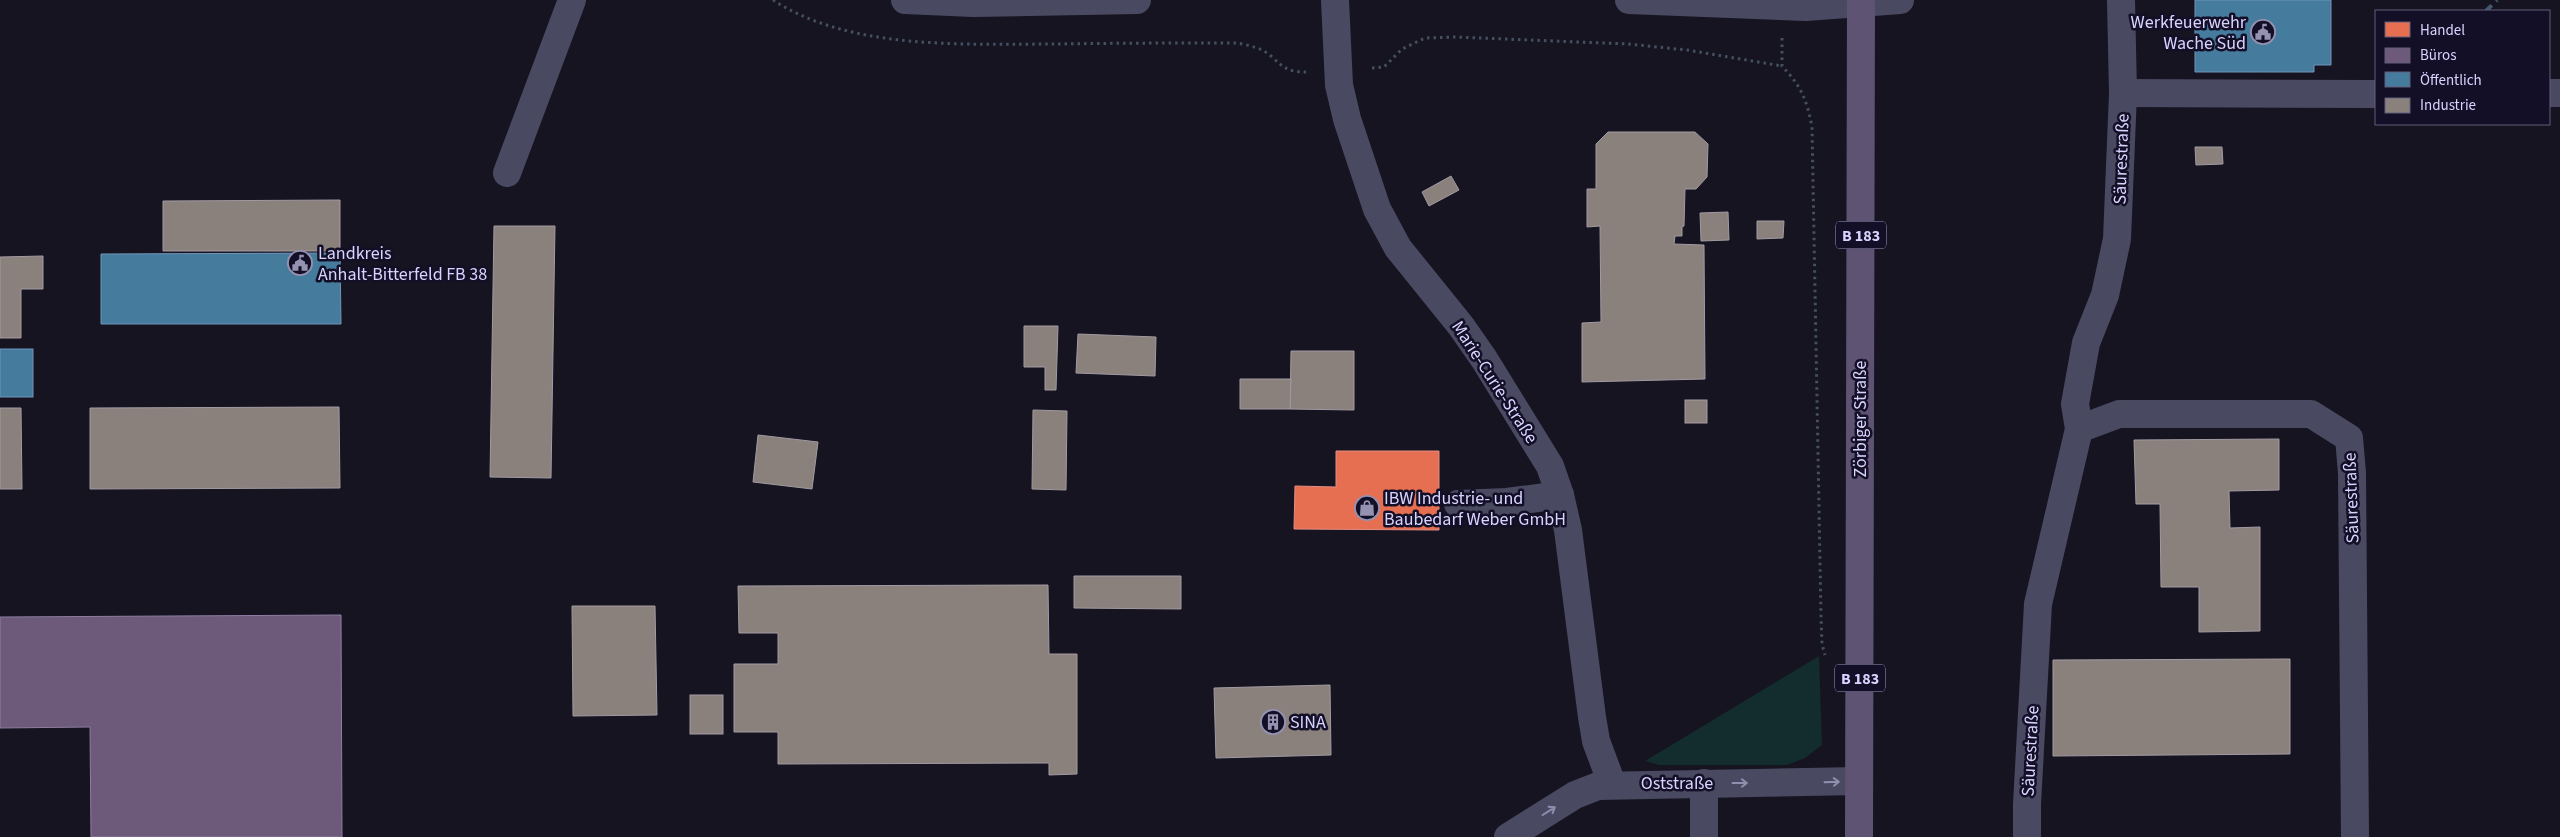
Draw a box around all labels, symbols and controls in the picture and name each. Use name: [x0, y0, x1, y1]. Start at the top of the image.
place label: Werkfeuerwehr Wache Süd: [2131, 10, 2247, 56]
legend: [2375, 10, 2550, 125]
public building icon: Werkfeuerwehr Wache Süd: [2250, 19, 2276, 45]
text: Handel: [2420, 20, 2465, 41]
text: Büros: [2420, 45, 2456, 66]
text: Öffentlich: [2420, 70, 2482, 91]
text: Industrie: [2420, 95, 2476, 116]
street label: Säurestraße: [2107, 113, 2136, 205]
road number: B 183: [1836, 222, 1886, 248]
place label: Landkreis Anhalt-Bitterfeld FB 38: [318, 241, 487, 287]
public building icon: Landkreis Anhalt-Bitterfeld FB 38: [287, 250, 313, 276]
street label: Marie-Curie-Straße: [1445, 316, 1544, 449]
street label: Zörbiger Straße: [1848, 361, 1873, 477]
street label: Säurestraße: [2337, 452, 2366, 544]
place label: IBW Industrie- und Baubedarf Weber GmbH: [1384, 486, 1566, 532]
shop icon: IBW Industrie- und Baubedarf Weber GmbH: [1354, 495, 1380, 521]
road number: B 183: [1835, 664, 1885, 691]
street label: Säurestraße: [2016, 705, 2045, 797]
building icon: SINA: [1260, 709, 1286, 735]
place label: SINA: [1290, 710, 1326, 735]
street label: Oststraße: [1641, 771, 1713, 796]
one-way arrow: [1823, 777, 1839, 786]
one-way arrow: [1732, 778, 1748, 787]
one-way arrow: [1542, 806, 1556, 817]

